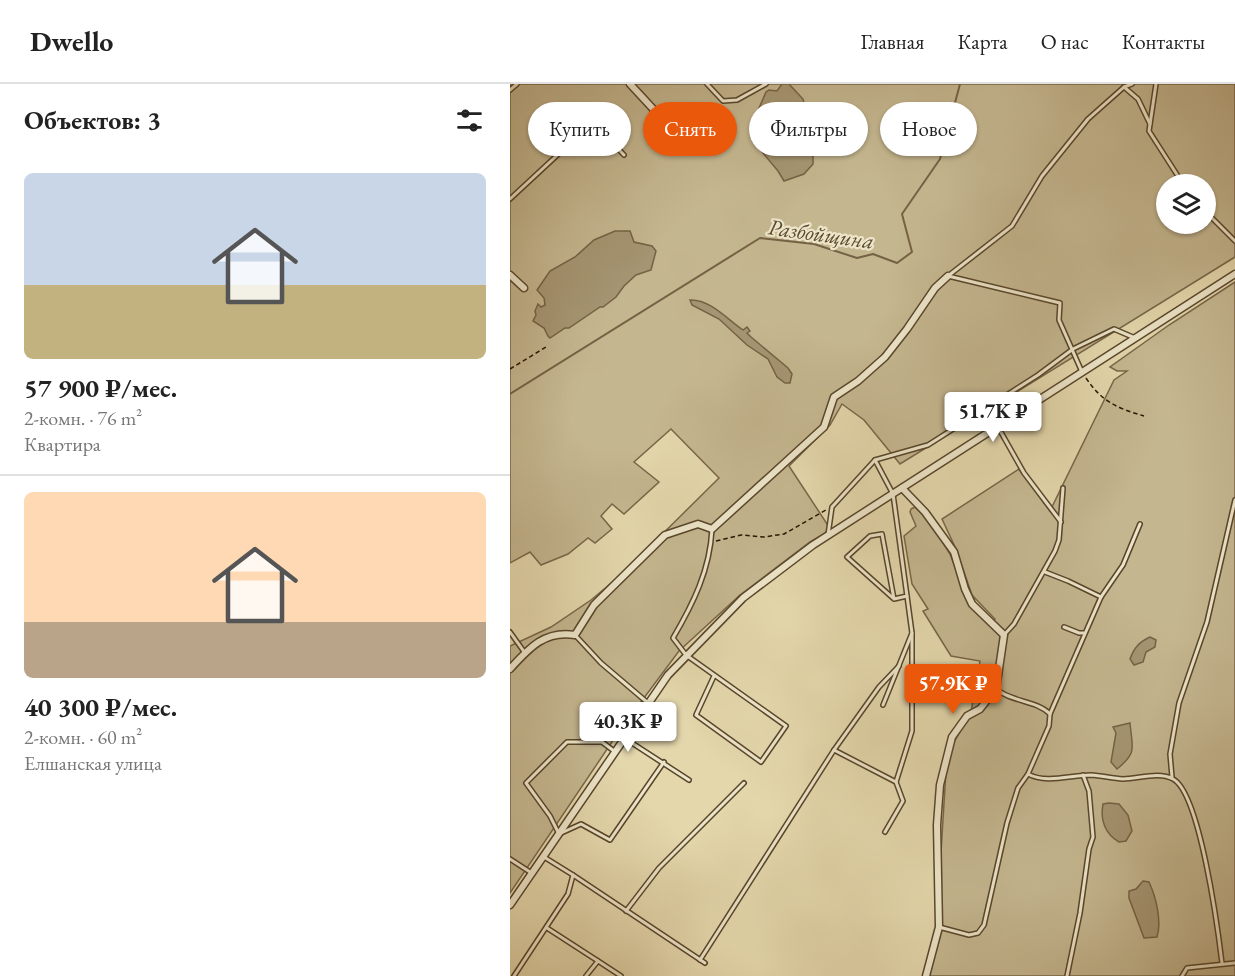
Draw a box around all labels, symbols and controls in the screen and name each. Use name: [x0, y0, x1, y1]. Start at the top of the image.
text: Dwello: [30, 23, 113, 59]
text: Главная: [860, 28, 924, 55]
text: Карта: [957, 28, 1008, 55]
text: О нас: [1041, 28, 1089, 55]
text: Контакты: [1122, 28, 1205, 55]
chip: Купить: [528, 102, 631, 156]
chip: Снять: [643, 102, 737, 156]
chip: Фильтры: [749, 102, 868, 156]
chip: Новое: [880, 102, 977, 156]
text: Объектов: 3: [24, 103, 161, 137]
icon: filters: [453, 104, 486, 137]
map controls: [1156, 174, 1216, 234]
button: layers: [1156, 174, 1216, 234]
icon: home: [201, 212, 309, 320]
water label: Разбойщина: [766, 212, 876, 256]
text: 57 900 ₽/мес.: [24, 371, 177, 405]
pin: 51.7K ₽: [938, 392, 1048, 443]
text: 51.7K ₽: [959, 398, 1027, 424]
text: 2-комн. · 76 m²: [24, 405, 142, 431]
text: Квартира: [24, 431, 101, 457]
icon: home: [201, 531, 309, 639]
pin: 57.9K ₽: [898, 664, 1008, 715]
text: 57.9K ₽: [919, 670, 987, 696]
text: 40 300 ₽/мес.: [24, 690, 177, 724]
pin: 40.3K ₽: [573, 702, 683, 753]
text: 40.3K ₽: [594, 708, 662, 734]
text: 2-комн. · 60 m²: [24, 724, 142, 750]
text: Елшанская улица: [24, 750, 162, 776]

